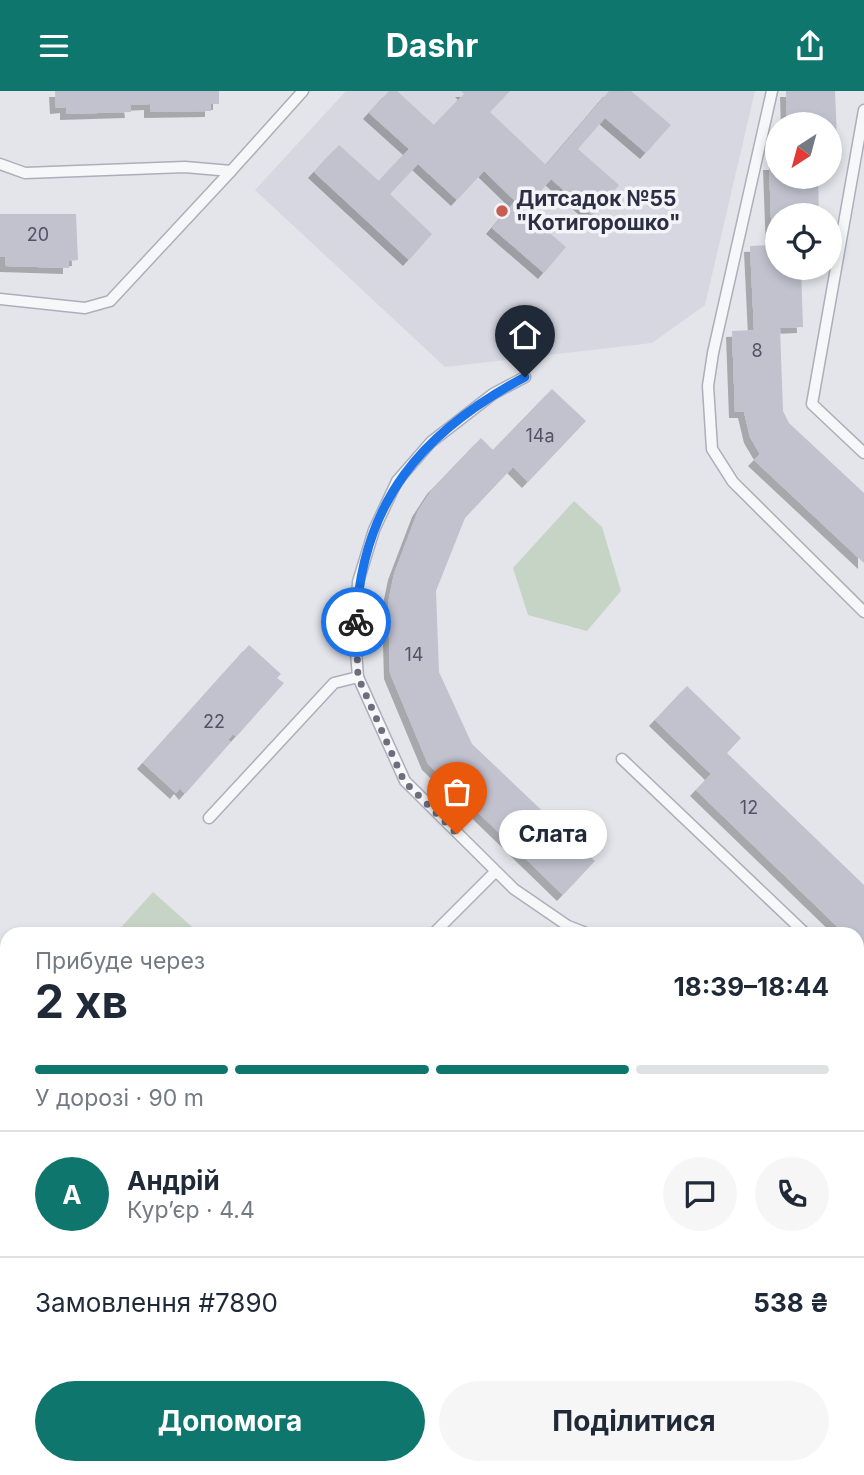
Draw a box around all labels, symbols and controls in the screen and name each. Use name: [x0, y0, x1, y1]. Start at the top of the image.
text: Dashr: [386, 26, 478, 65]
icon: menu: [35, 27, 73, 65]
icon: share: [791, 27, 829, 65]
north arrow: [765, 112, 842, 189]
map controls: [765, 112, 842, 280]
place label: Дитсадок №55 "Котигорошко": [516, 186, 681, 235]
marker: Дитсадок №55 "Котигорошко": [494, 203, 510, 219]
button: locate: [765, 203, 842, 280]
house number: 20: [27, 224, 49, 245]
pin: [495, 305, 555, 377]
icon: home: [506, 316, 544, 354]
house number: 8: [751, 340, 763, 361]
house number: 14а: [525, 425, 555, 446]
courier: [321, 587, 391, 657]
icon: bike: [337, 603, 375, 641]
house number: 14: [405, 644, 423, 665]
house number: 22: [203, 711, 225, 732]
pin: [427, 762, 487, 834]
icon: bag: [438, 773, 476, 811]
house number: 12: [740, 797, 758, 818]
callout: Слата: [499, 809, 608, 859]
text: Слата: [518, 820, 588, 848]
text: Прибуде через: [35, 947, 205, 975]
text: 18:39–18:44: [674, 971, 829, 1002]
text: 2 хв: [35, 973, 128, 1029]
text: У дорозі · 90 m: [35, 1084, 204, 1112]
button: chat: [663, 1157, 737, 1231]
button: phone: [755, 1157, 829, 1231]
text: Андрій: [127, 1165, 220, 1196]
text: А: [62, 1179, 82, 1210]
text: Кур’єр · 4.4: [127, 1196, 255, 1224]
text: Замовлення #7890: [35, 1287, 278, 1318]
text: 538 ₴: [753, 1287, 829, 1318]
button: Допомога: [35, 1381, 425, 1461]
button: Поділитися: [439, 1381, 829, 1461]

